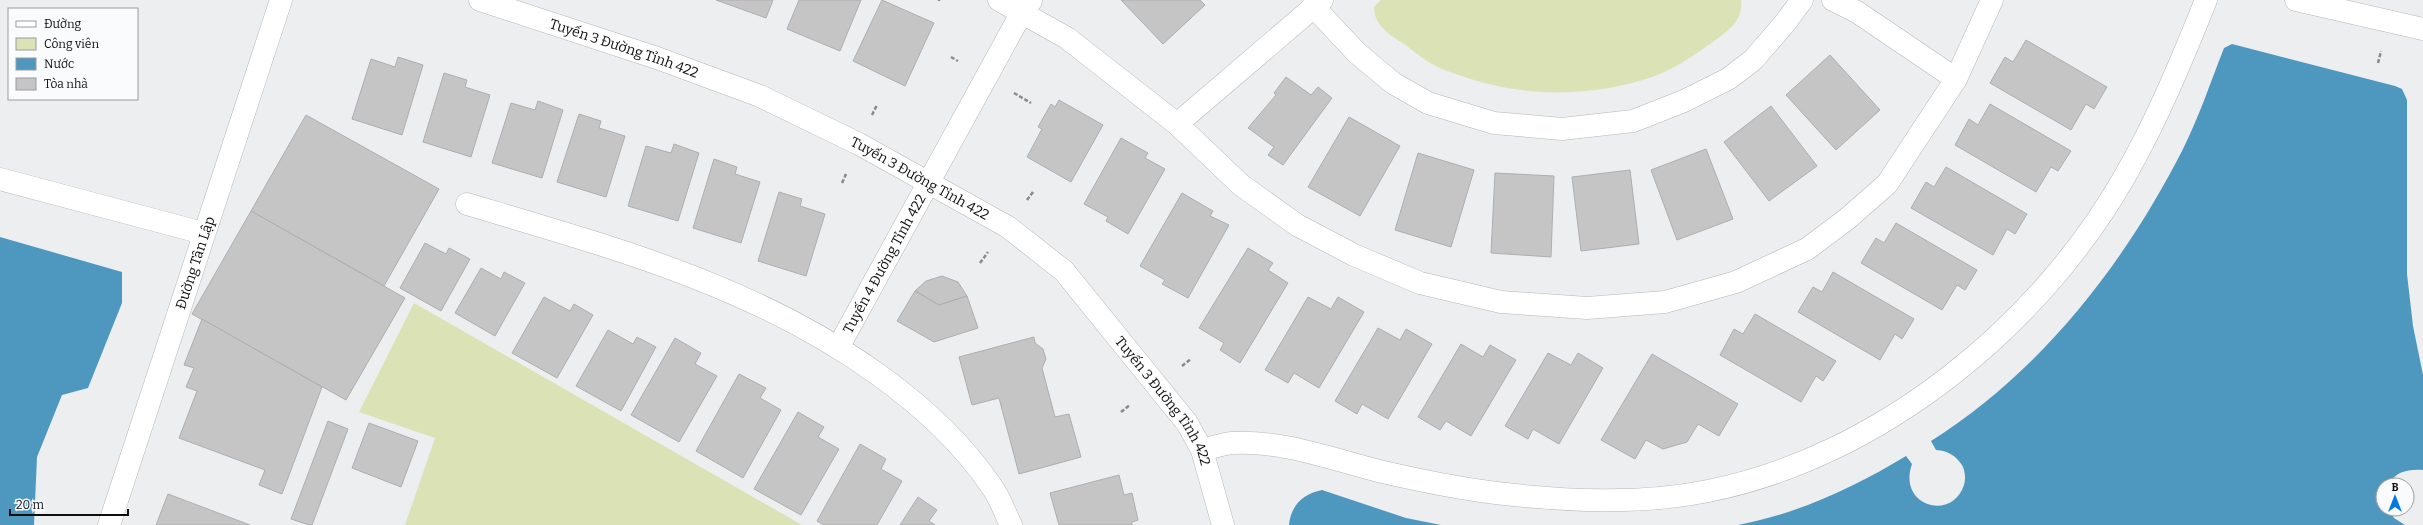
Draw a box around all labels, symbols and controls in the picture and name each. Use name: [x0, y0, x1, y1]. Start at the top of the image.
legend: [8, 8, 138, 100]
street label: Tuyến 3 Đường Tỉnh 422: [548, 15, 701, 81]
text: Đường: [44, 17, 82, 31]
text: Công viên: [44, 37, 99, 51]
text: Nước: [44, 57, 74, 71]
text: Tòa nhà: [44, 77, 88, 91]
street label: Tuyến 3 Đường Tỉnh 422: [848, 133, 992, 223]
street label: Tuyến 4 Đường Tỉnh 422: [839, 191, 929, 336]
street label: Đường Tân Lập: [172, 214, 218, 311]
street label: Tuyến 3 Đường Tỉnh 422: [1112, 333, 1214, 467]
north arrow: [2375, 477, 2415, 517]
text: B: [2391, 481, 2399, 494]
scale bar: [10, 491, 128, 517]
text: 20 m: [16, 498, 45, 512]

